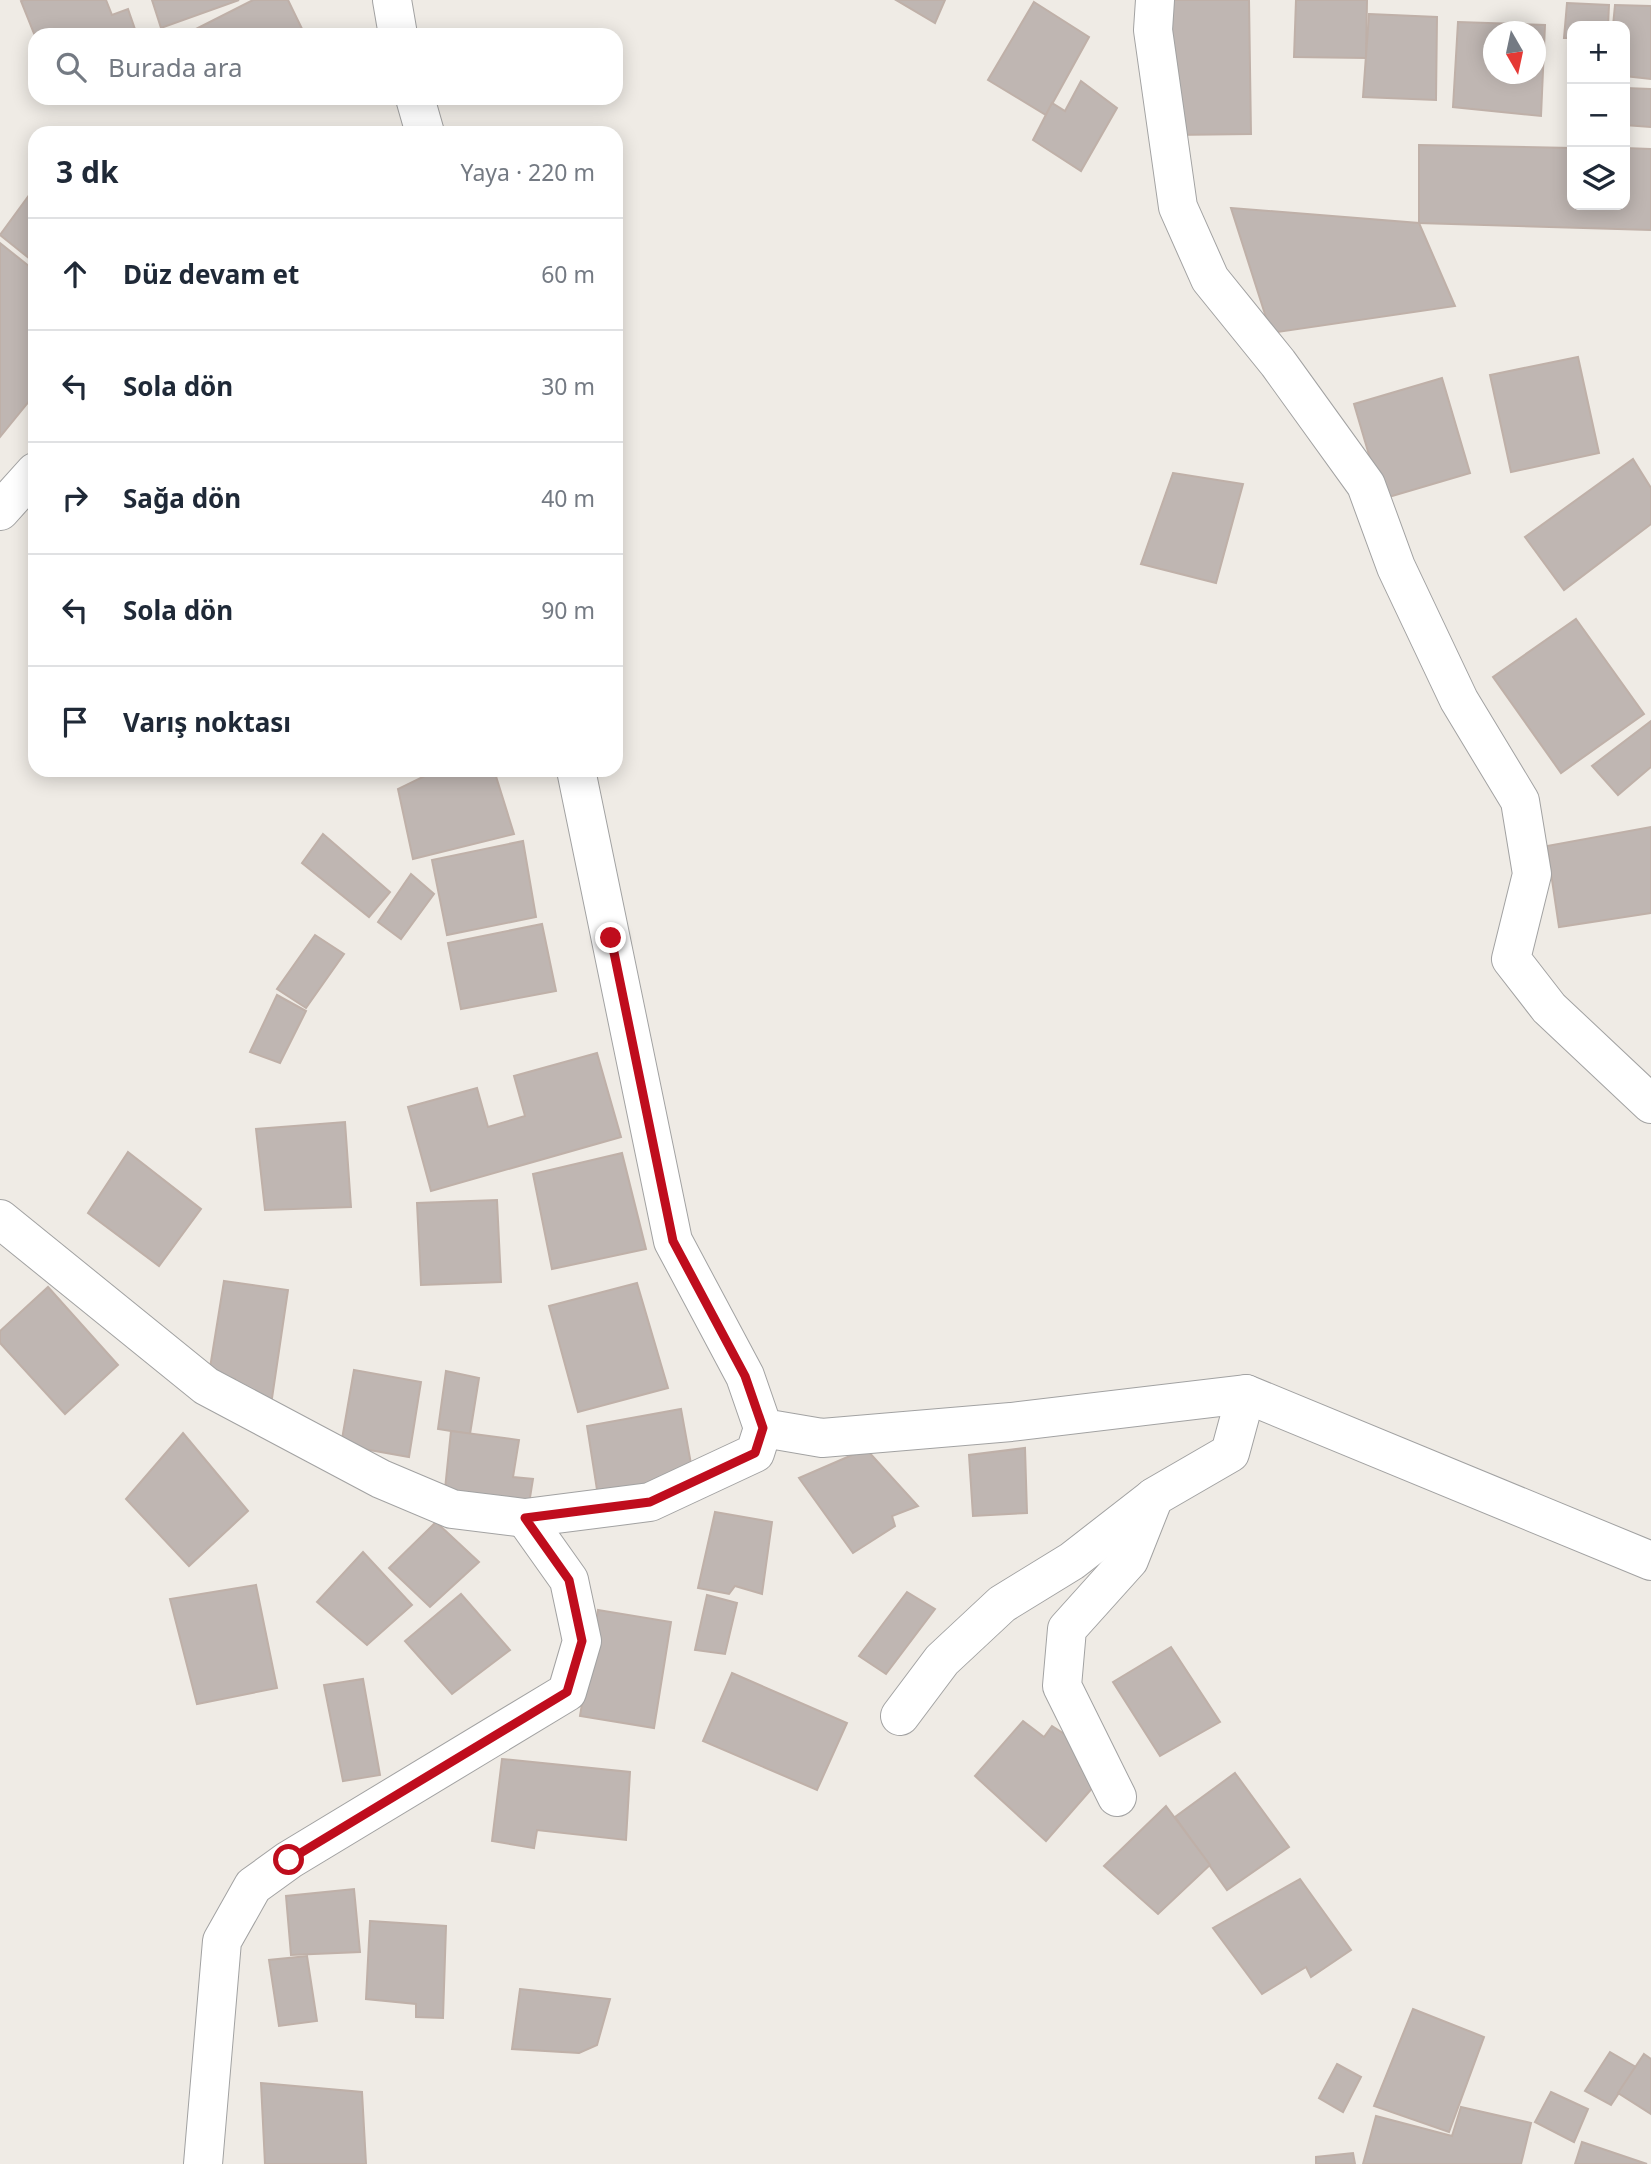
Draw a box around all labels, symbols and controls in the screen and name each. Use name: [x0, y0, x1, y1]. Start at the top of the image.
north arrow: [1483, 21, 1546, 84]
map controls: [1567, 21, 1630, 210]
button: +: [1567, 21, 1630, 84]
search box: [28, 28, 623, 105]
icon: search: [52, 48, 90, 86]
text: Burada ara: [108, 49, 243, 85]
button: −: [1567, 84, 1630, 147]
button: layers: [1567, 147, 1630, 210]
text: 3 dk: [56, 151, 119, 192]
text: Yaya · 220 m: [461, 156, 595, 188]
icon: ahead: [56, 255, 94, 293]
text: Düz devam et: [123, 256, 299, 292]
text: 60 m: [541, 258, 595, 290]
icon: left: [56, 367, 94, 405]
text: Sola dön: [123, 368, 233, 404]
text: 30 m: [541, 370, 595, 402]
icon: right: [56, 479, 94, 517]
text: Sağa dön: [123, 480, 241, 516]
text: 40 m: [541, 482, 595, 514]
icon: left: [56, 591, 94, 629]
text: Sola dön: [123, 592, 233, 628]
text: 90 m: [541, 594, 595, 626]
icon: arrive: [56, 703, 94, 741]
text: Varış noktası: [123, 704, 291, 740]
route end: [595, 922, 626, 953]
route start: [273, 1844, 304, 1875]

